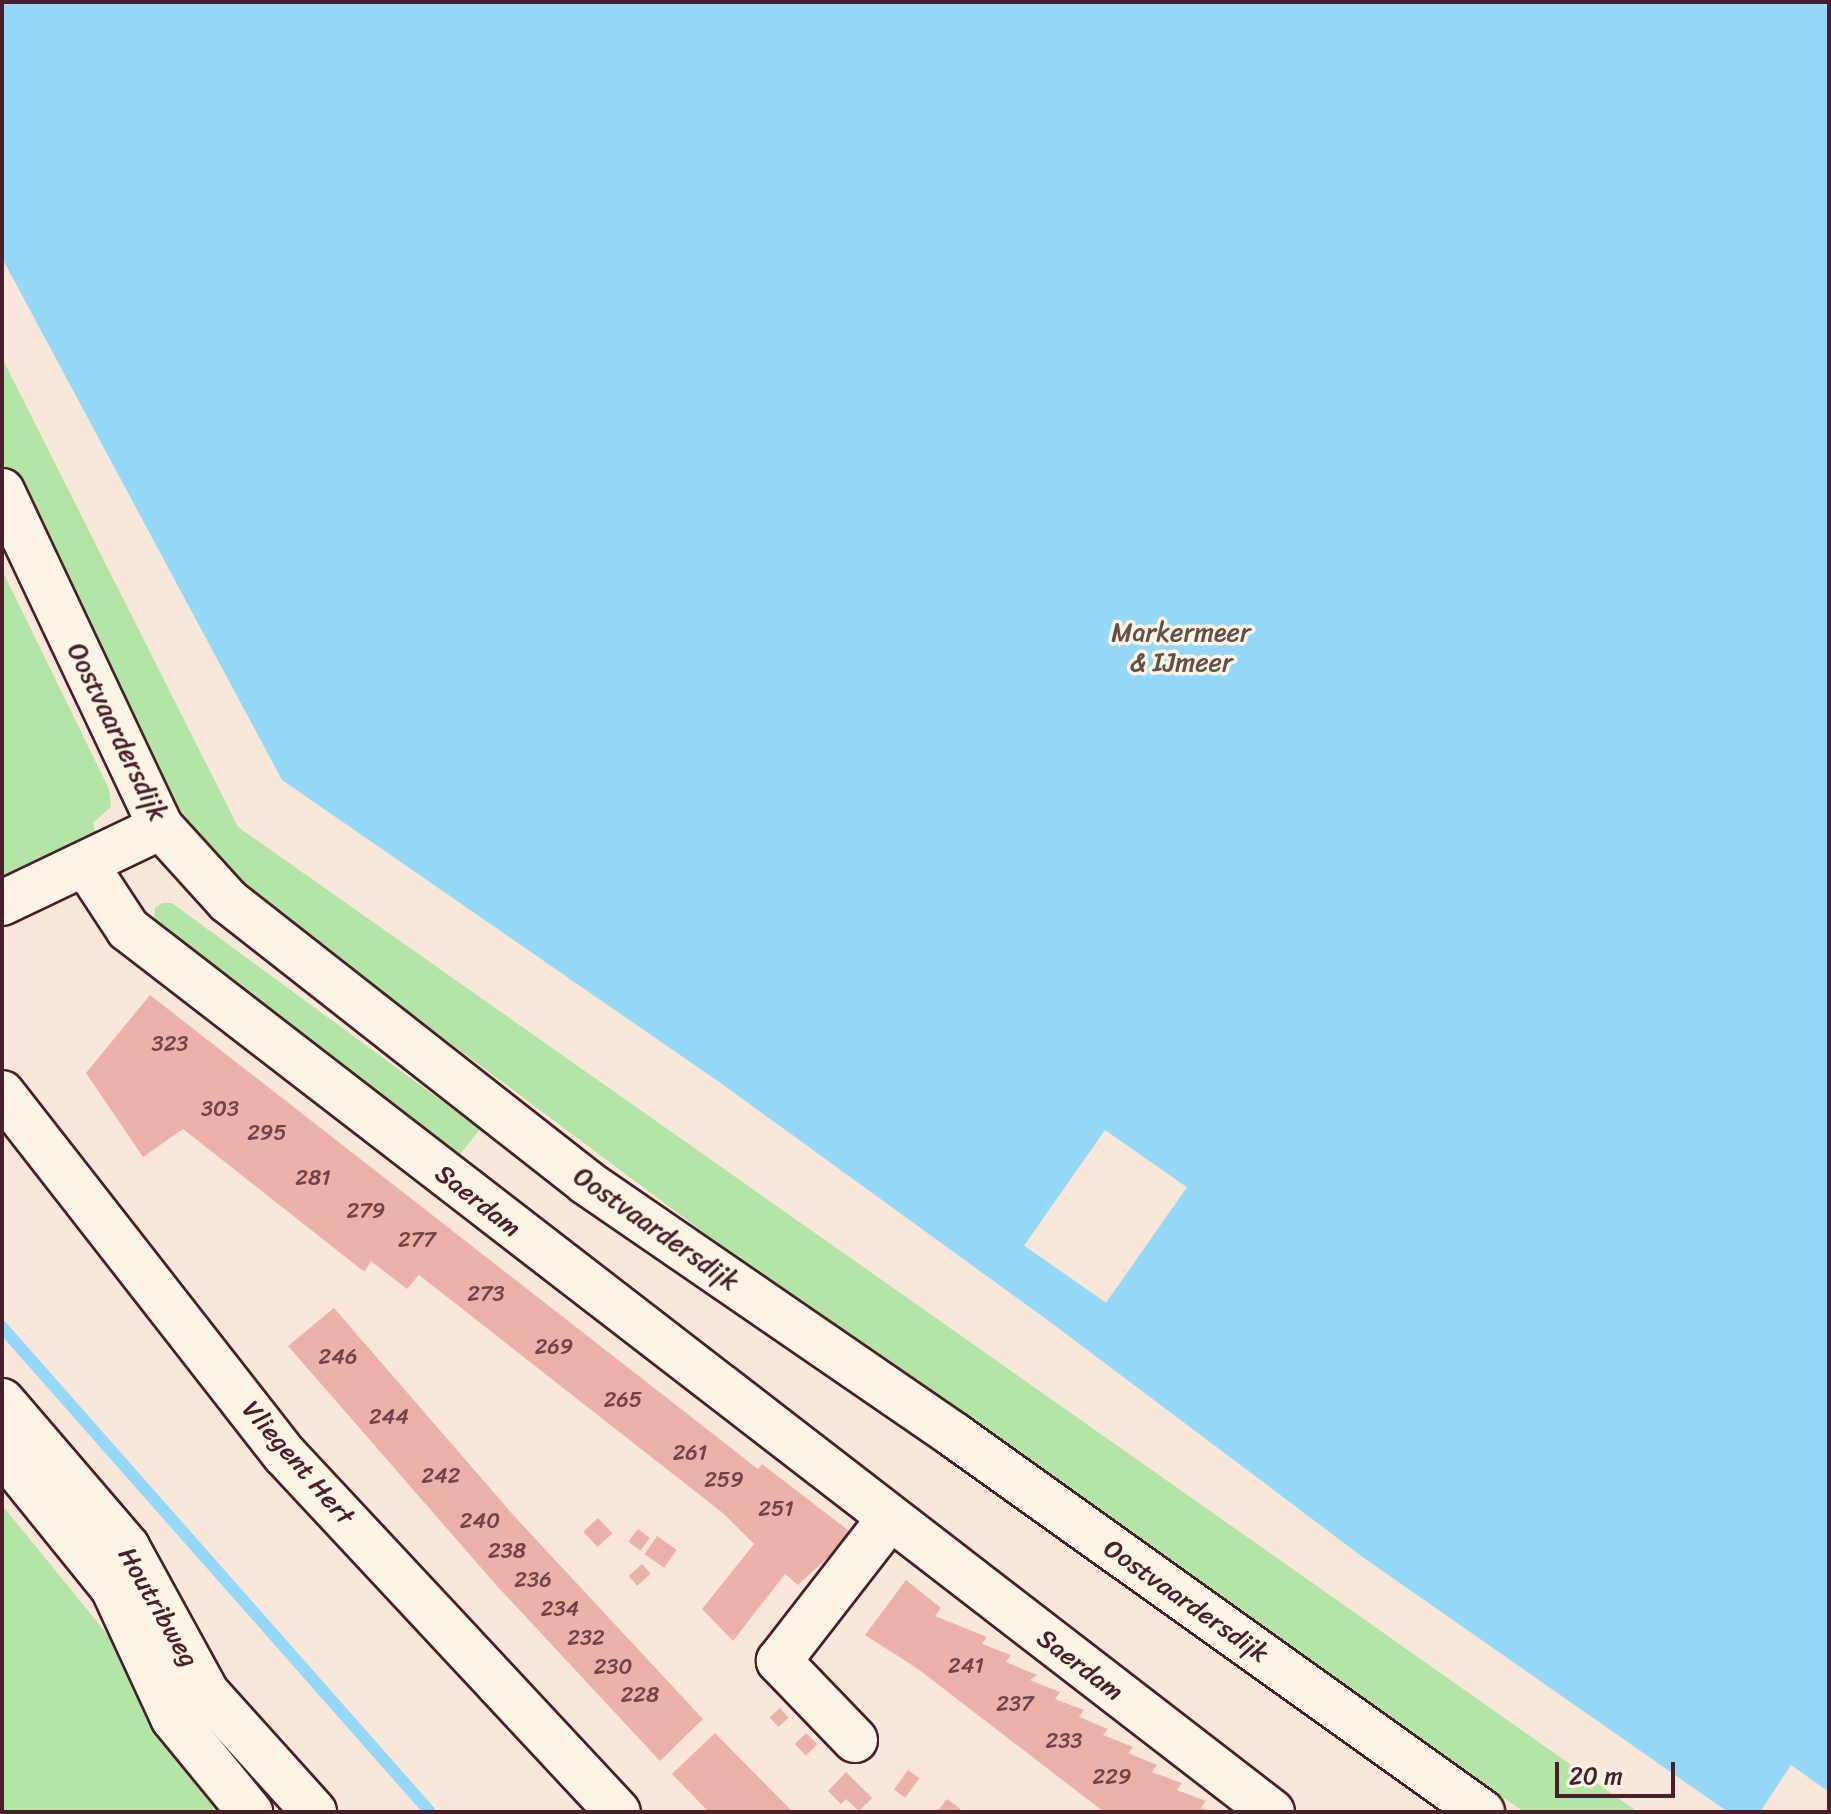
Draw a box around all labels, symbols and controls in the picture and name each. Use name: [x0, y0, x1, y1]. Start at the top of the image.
park label: Markermeer & IJmeer: [1111, 617, 1251, 678]
street label: Oostvaardersdijk: [60, 638, 174, 826]
house number: 323: [152, 1031, 188, 1057]
house number: 303: [201, 1096, 239, 1122]
house number: 295: [247, 1120, 287, 1146]
street label: Saerdam: [429, 1158, 527, 1244]
street label: Oostvaardersdijk: [568, 1161, 744, 1297]
house number: 281: [295, 1165, 331, 1191]
house number: 279: [347, 1198, 385, 1224]
house number: 277: [398, 1227, 436, 1253]
house number: 273: [467, 1281, 505, 1307]
house number: 269: [535, 1334, 573, 1360]
house number: 246: [319, 1344, 357, 1370]
house number: 265: [604, 1387, 642, 1413]
street label: Vliegent Hert: [235, 1394, 361, 1532]
house number: 244: [369, 1404, 409, 1430]
house number: 261: [673, 1440, 707, 1466]
house number: 242: [421, 1463, 461, 1489]
house number: 259: [704, 1467, 744, 1493]
house number: 251: [758, 1496, 794, 1522]
house number: 240: [460, 1508, 500, 1534]
street label: Oostvaardersdijk: [1098, 1533, 1274, 1669]
house number: 238: [488, 1538, 526, 1564]
street label: Houtribweg: [111, 1542, 205, 1672]
house number: 236: [514, 1567, 552, 1593]
house number: 234: [541, 1596, 579, 1622]
street label: Saerdam: [1031, 1622, 1129, 1708]
house number: 232: [567, 1625, 605, 1651]
house number: 241: [948, 1653, 984, 1679]
house number: 230: [594, 1654, 632, 1680]
house number: 228: [621, 1682, 659, 1708]
house number: 237: [996, 1691, 1034, 1717]
house number: 233: [1046, 1728, 1082, 1754]
scale bar: [1559, 1746, 1679, 1796]
text: 20 m: [1569, 1755, 1623, 1797]
house number: 229: [1093, 1764, 1131, 1790]

